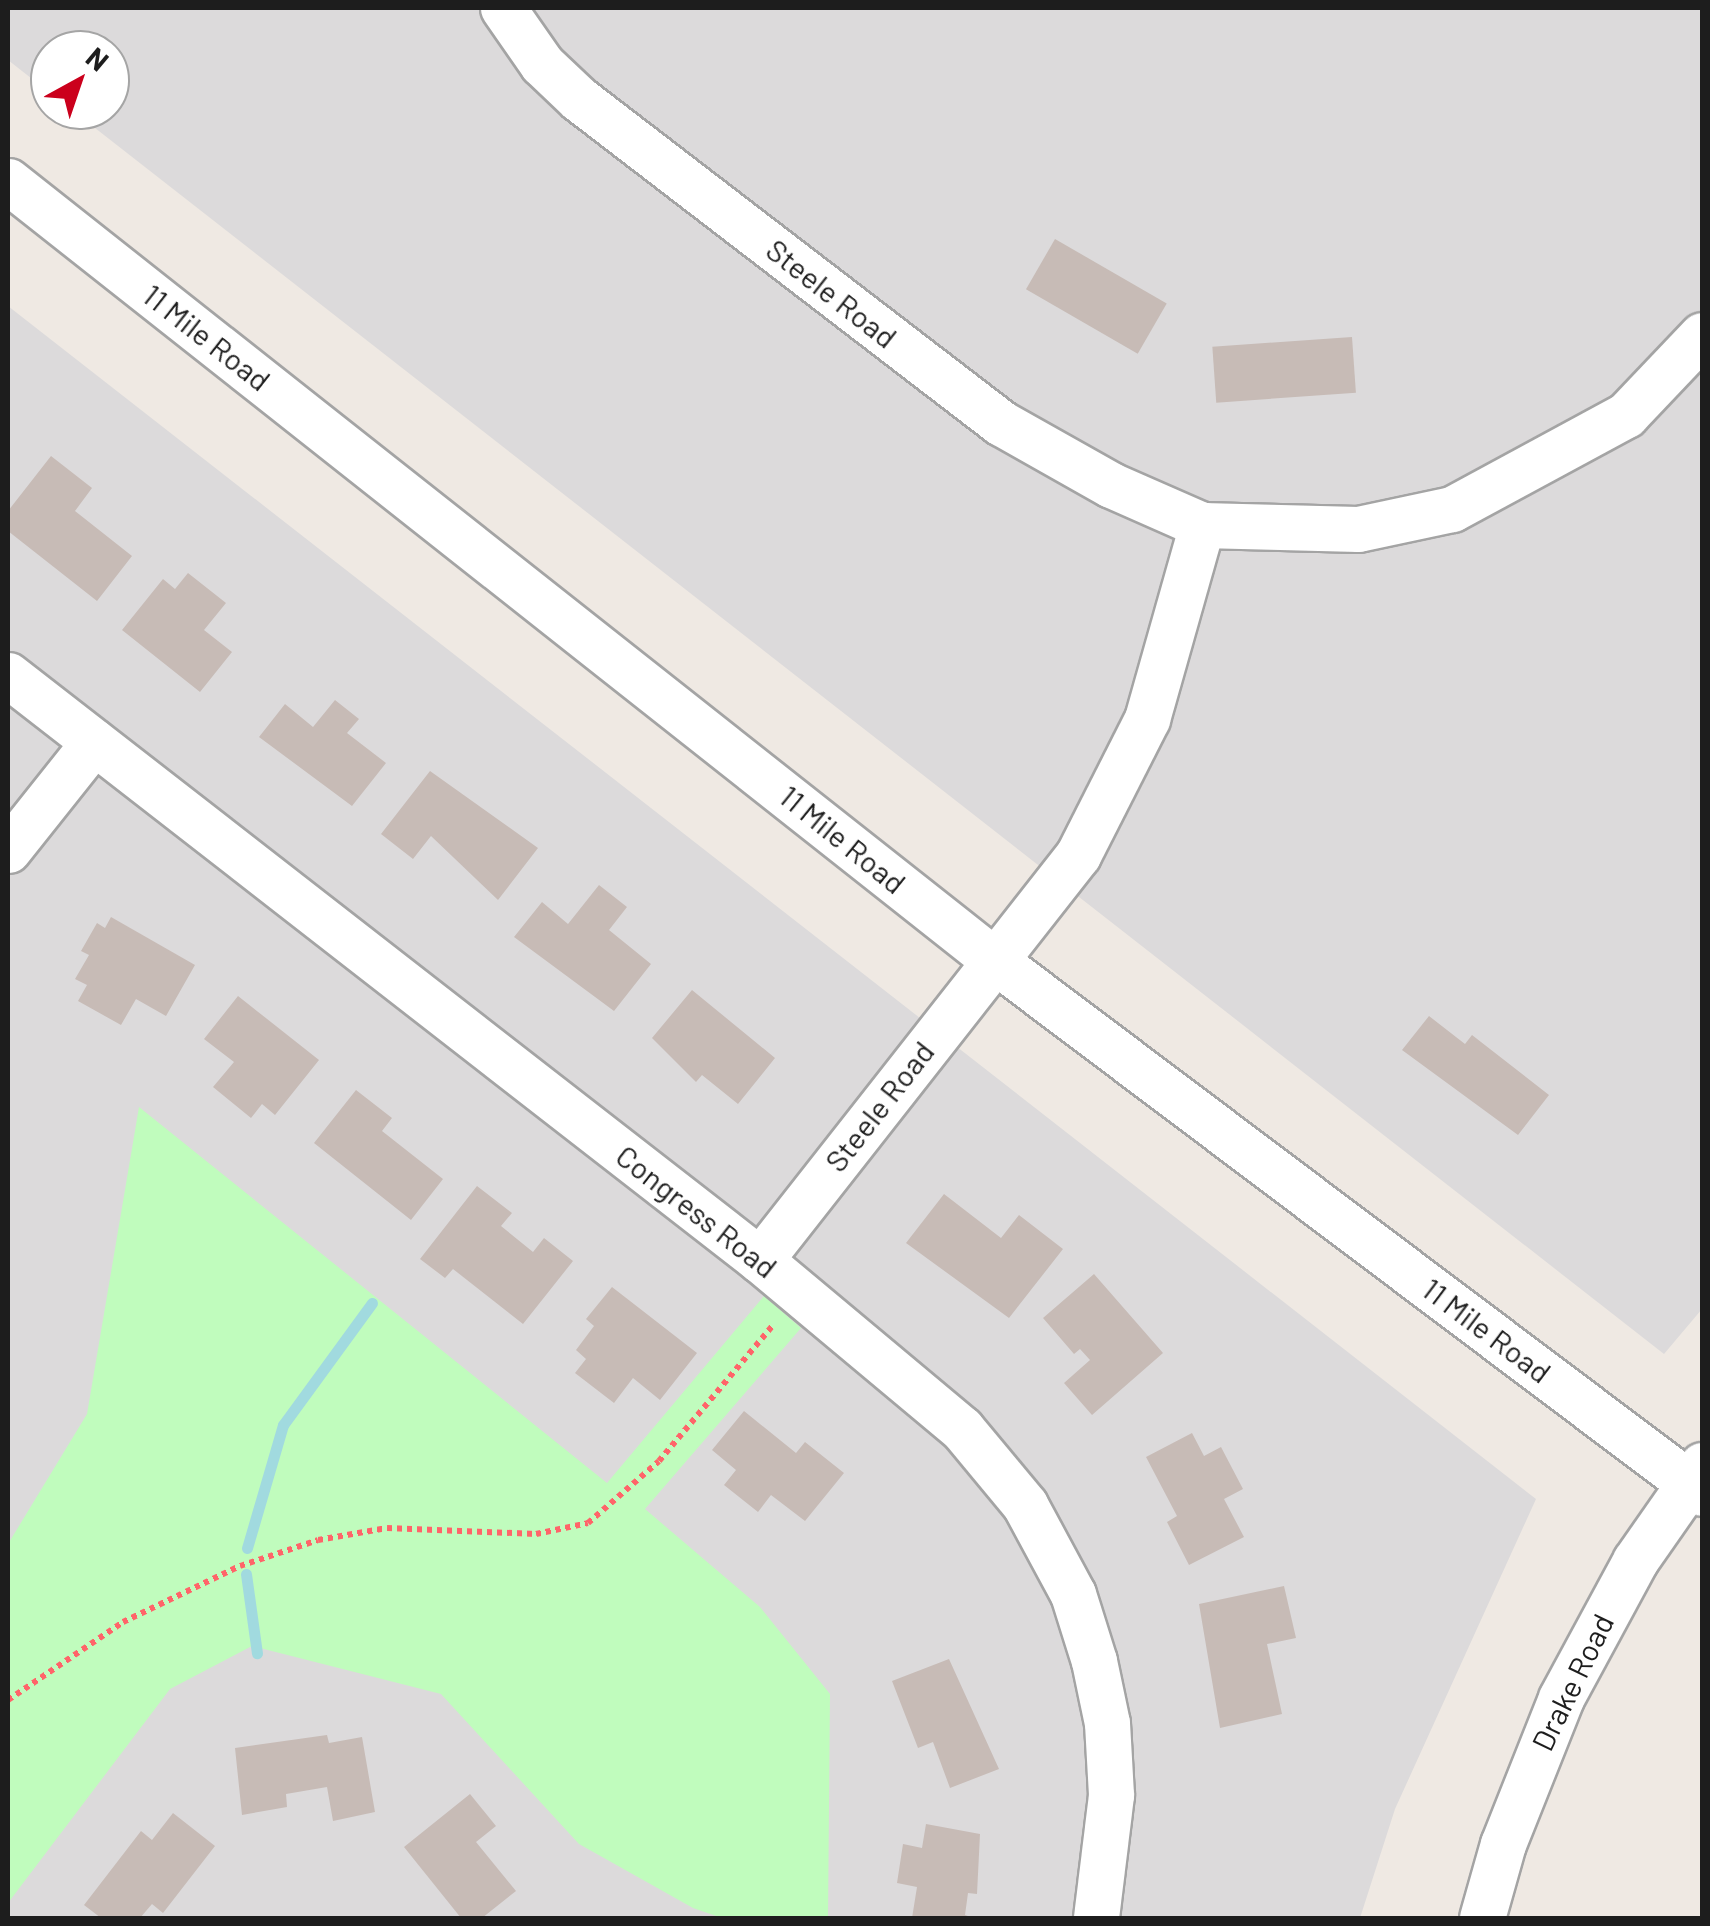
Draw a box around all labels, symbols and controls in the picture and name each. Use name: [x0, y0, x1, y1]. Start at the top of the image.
north arrow: [30, 30, 130, 130]
text: N: [80, 40, 116, 78]
street label: Steele Road: [760, 231, 904, 355]
street label: 11 Mile Road: [136, 276, 278, 398]
street label: 11 Mile Road: [773, 777, 913, 901]
street label: Steele Road: [817, 1034, 941, 1178]
street label: Congress Road: [609, 1137, 785, 1285]
street label: 11 Mile Road: [1416, 1270, 1558, 1390]
street label: Drake Road: [1523, 1608, 1621, 1756]

